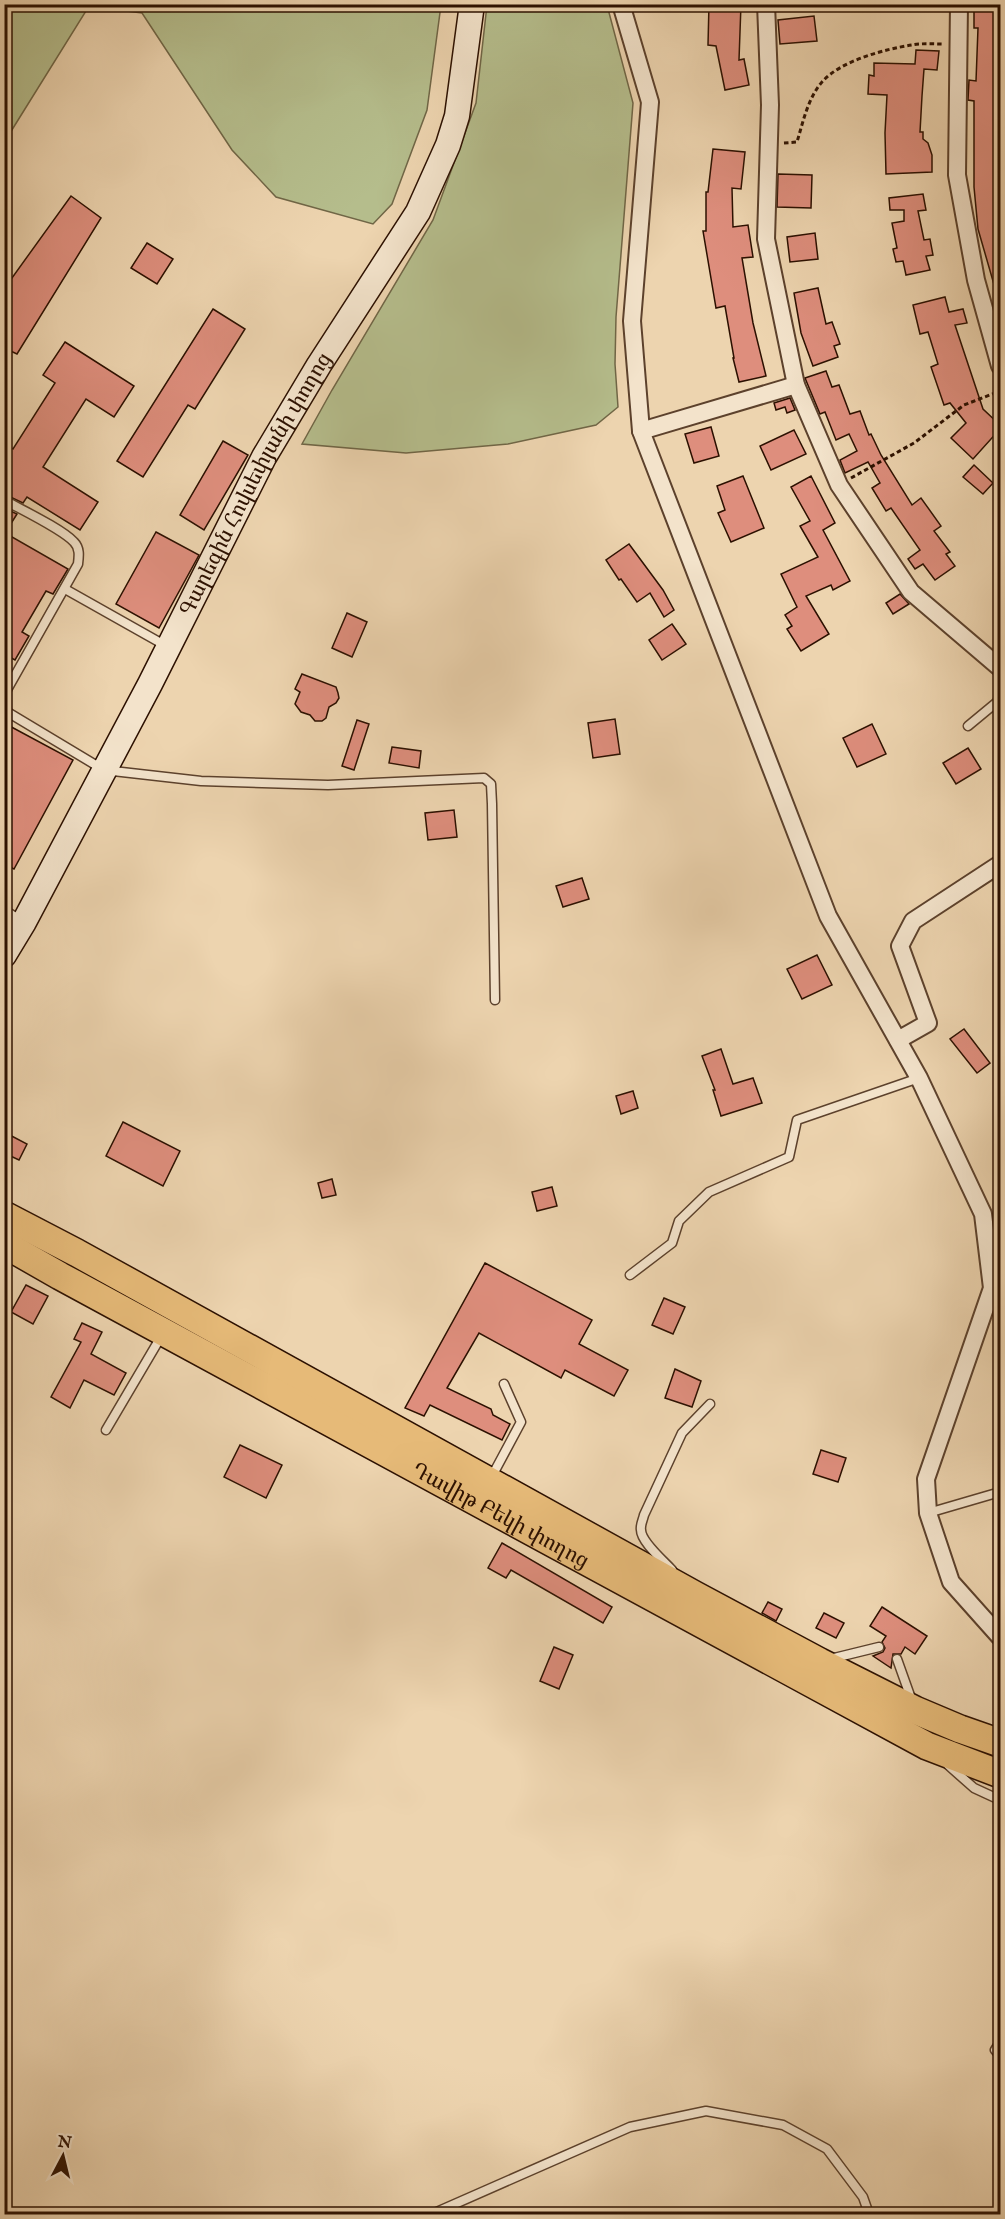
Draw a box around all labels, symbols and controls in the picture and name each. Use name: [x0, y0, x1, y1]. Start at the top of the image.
street label: Գարեգին Հովսեփյանի փողոց: [174, 348, 339, 621]
street label: Դավիթ Բեկի փողոց: [407, 1457, 593, 1575]
north arrow: [33, 2126, 93, 2186]
text: N: [56, 2132, 73, 2154]

